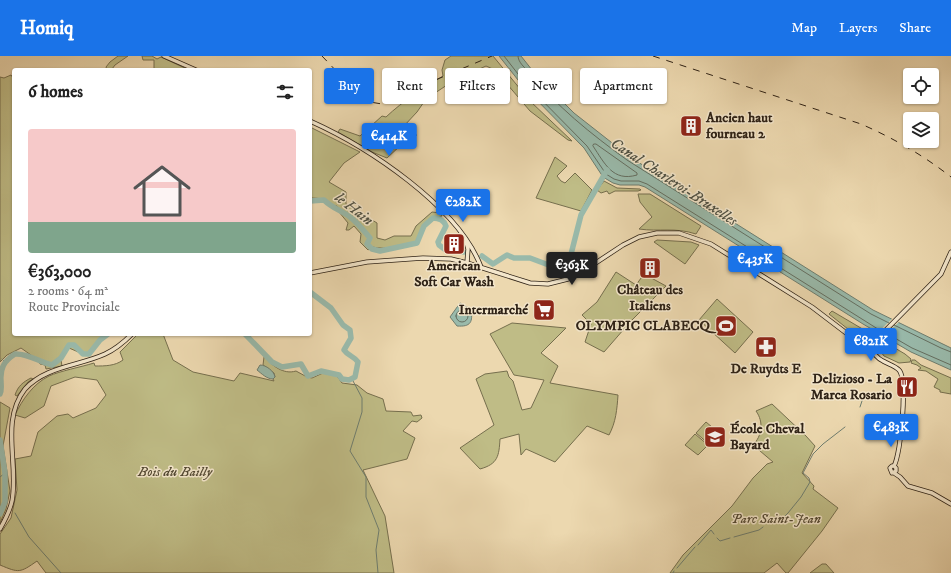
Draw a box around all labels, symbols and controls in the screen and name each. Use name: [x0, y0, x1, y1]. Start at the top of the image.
text: Homiq: [20, 17, 73, 40]
text: Map: [791, 19, 817, 37]
text: Layers: [839, 19, 877, 37]
text: Share: [899, 19, 931, 37]
chip: Buy: [324, 68, 374, 104]
chip: Rent: [382, 68, 437, 104]
chip: Filters: [445, 68, 510, 104]
chip: New: [518, 68, 572, 104]
chip: Apartment: [580, 68, 667, 104]
map controls: [903, 68, 939, 148]
button: locate: [903, 68, 939, 104]
text: 6 homes: [28, 81, 83, 103]
icon: filters: [274, 81, 296, 103]
place label: Ancien haut fourneau 2: [705, 109, 773, 143]
button: layers: [903, 112, 939, 148]
building icon: Ancien haut fourneau 2: [678, 113, 704, 139]
pin: €414K: [361, 123, 417, 157]
text: €414K: [371, 128, 407, 144]
water label: Canal Charleroi-Bruxelles: [607, 134, 741, 230]
icon: home: [126, 155, 198, 227]
water label: le Hain: [330, 188, 377, 230]
pin: €282K: [435, 189, 491, 223]
text: €282K: [445, 194, 481, 210]
building icon: American Soft Car Wash: [441, 231, 467, 257]
pin: €435K: [727, 246, 783, 280]
text: €435K: [737, 251, 773, 267]
pin: €363K: [544, 252, 600, 286]
building icon: Château des Italiens: [637, 255, 663, 281]
place label: American Soft Car Wash: [414, 257, 494, 291]
text: €363K: [555, 257, 589, 273]
text: €363,000: [28, 261, 92, 283]
place label: Château des Italiens: [617, 281, 683, 315]
text: 2 rooms · 64 m²: [28, 283, 108, 299]
supermarket icon: Intermarché: [531, 297, 557, 323]
text: Route Provinciale: [28, 299, 120, 315]
place label: Intermarché: [459, 301, 528, 319]
sports icon: OLYMPIC CLABECQ: [713, 313, 739, 339]
place label: OLYMPIC CLABECQ: [576, 317, 717, 335]
pin: €821K: [843, 328, 899, 362]
text: €821K: [854, 333, 888, 349]
pharmacy icon: De Ruydts E: [753, 334, 779, 360]
place label: De Ruydts E: [731, 360, 802, 378]
place label: Delizioso - La Marca Rosario: [811, 370, 893, 404]
restaurant icon: Delizioso - La Marca Rosario: [894, 374, 920, 400]
pin: €483K: [863, 414, 919, 448]
text: €483K: [873, 419, 909, 435]
place label: École Cheval Bayard: [730, 420, 805, 454]
school or university icon: École Cheval Bayard: [702, 424, 728, 450]
park label: Bois du Bailly: [137, 463, 214, 481]
park label: Parc Saint-Jean: [731, 510, 821, 528]

